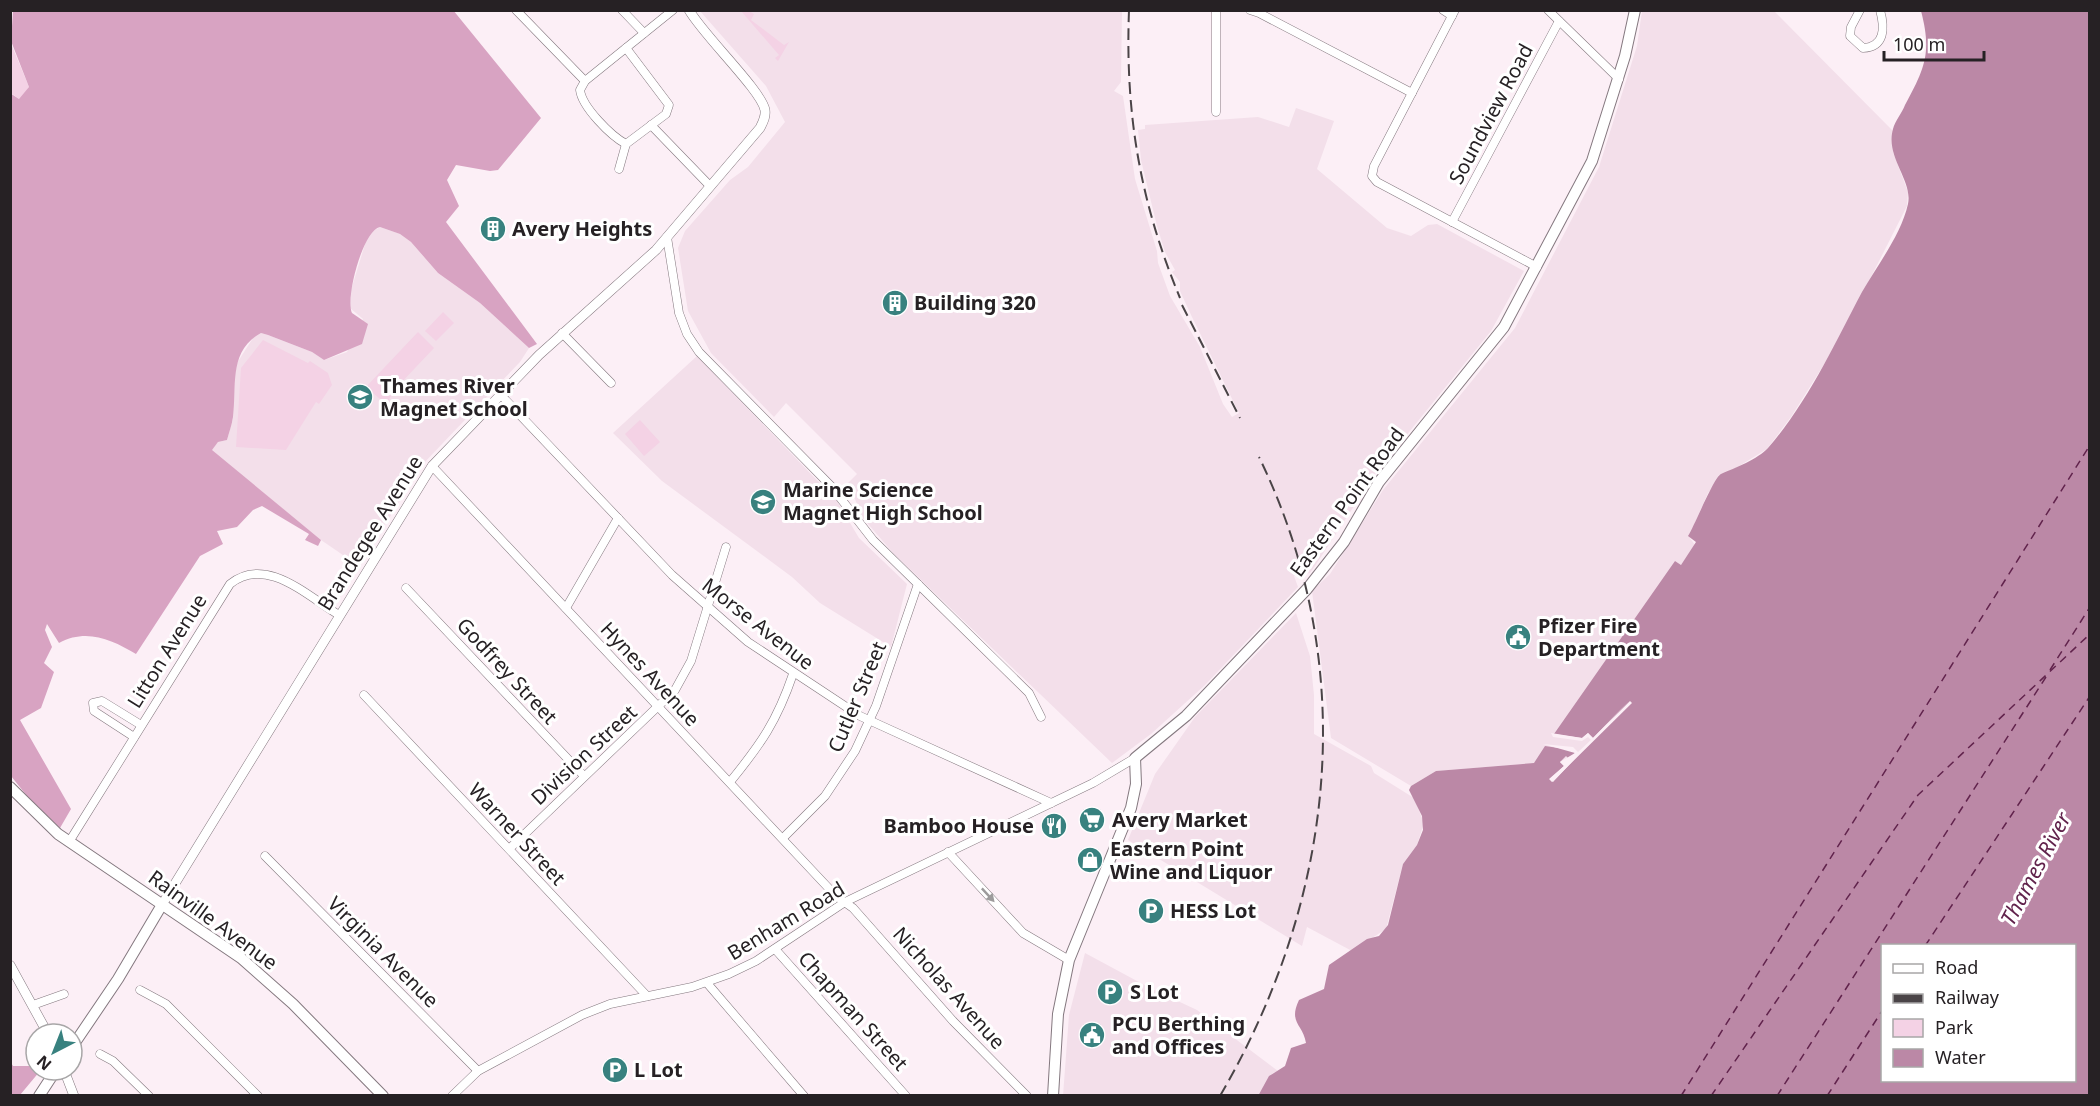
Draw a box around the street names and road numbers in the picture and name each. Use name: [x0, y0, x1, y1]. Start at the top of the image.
street label: Soundview Road: [1442, 39, 1539, 189]
street label: Eastern Point Road: [1283, 422, 1410, 582]
street label: Brandegee Avenue: [311, 450, 428, 615]
street label: Morse Avenue: [697, 571, 820, 676]
street label: Litton Avenue: [121, 588, 212, 713]
street label: Godfrey Street: [451, 612, 564, 730]
street label: Hynes Avenue: [595, 616, 706, 732]
street label: Cutler Street: [821, 637, 892, 756]
street label: Division Street: [525, 699, 642, 811]
street label: Warner Street: [463, 777, 572, 891]
street label: Rainville Avenue: [143, 864, 283, 976]
street label: Benham Road: [722, 875, 849, 966]
street label: Virginia Avenue: [322, 890, 445, 1013]
street label: Nicholas Avenue: [887, 921, 1012, 1055]
street label: Chapman Street: [793, 945, 914, 1076]

